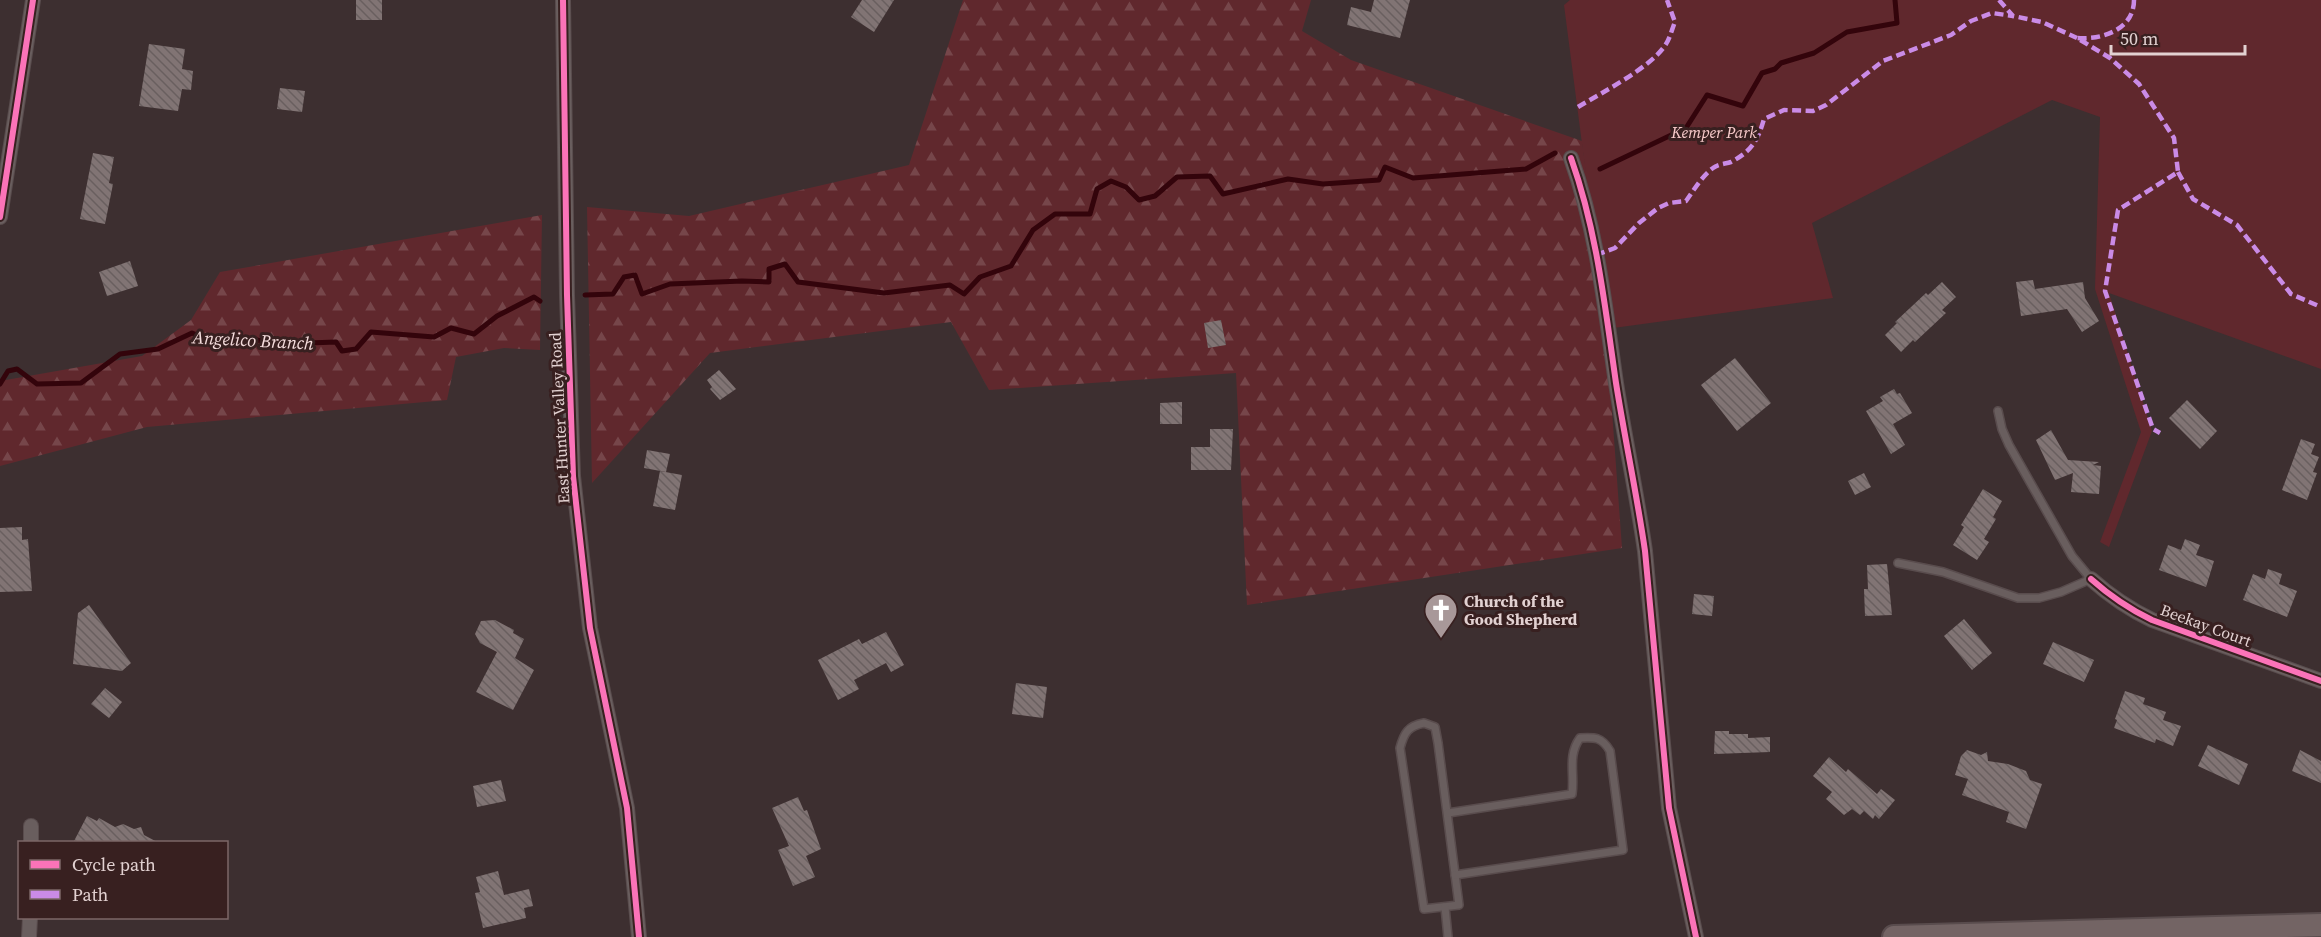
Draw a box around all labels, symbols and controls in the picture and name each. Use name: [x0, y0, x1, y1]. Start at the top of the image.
scale bar: [2111, 18, 2244, 56]
text: 50 m: [2120, 26, 2158, 51]
park label: Kemper Park: [1670, 121, 1757, 143]
water label: Angelico Branch: [191, 324, 315, 356]
street label: East Hunter Valley Road: [544, 332, 574, 504]
place label: Church of the Good Shepherd: [1464, 590, 1578, 630]
church icon: Church of the Good Shepherd: [1423, 592, 1459, 639]
street label: Beekay Court: [2158, 598, 2255, 652]
legend: [18, 841, 228, 919]
text: Cycle path: [72, 852, 156, 877]
text: Path: [72, 882, 109, 907]

